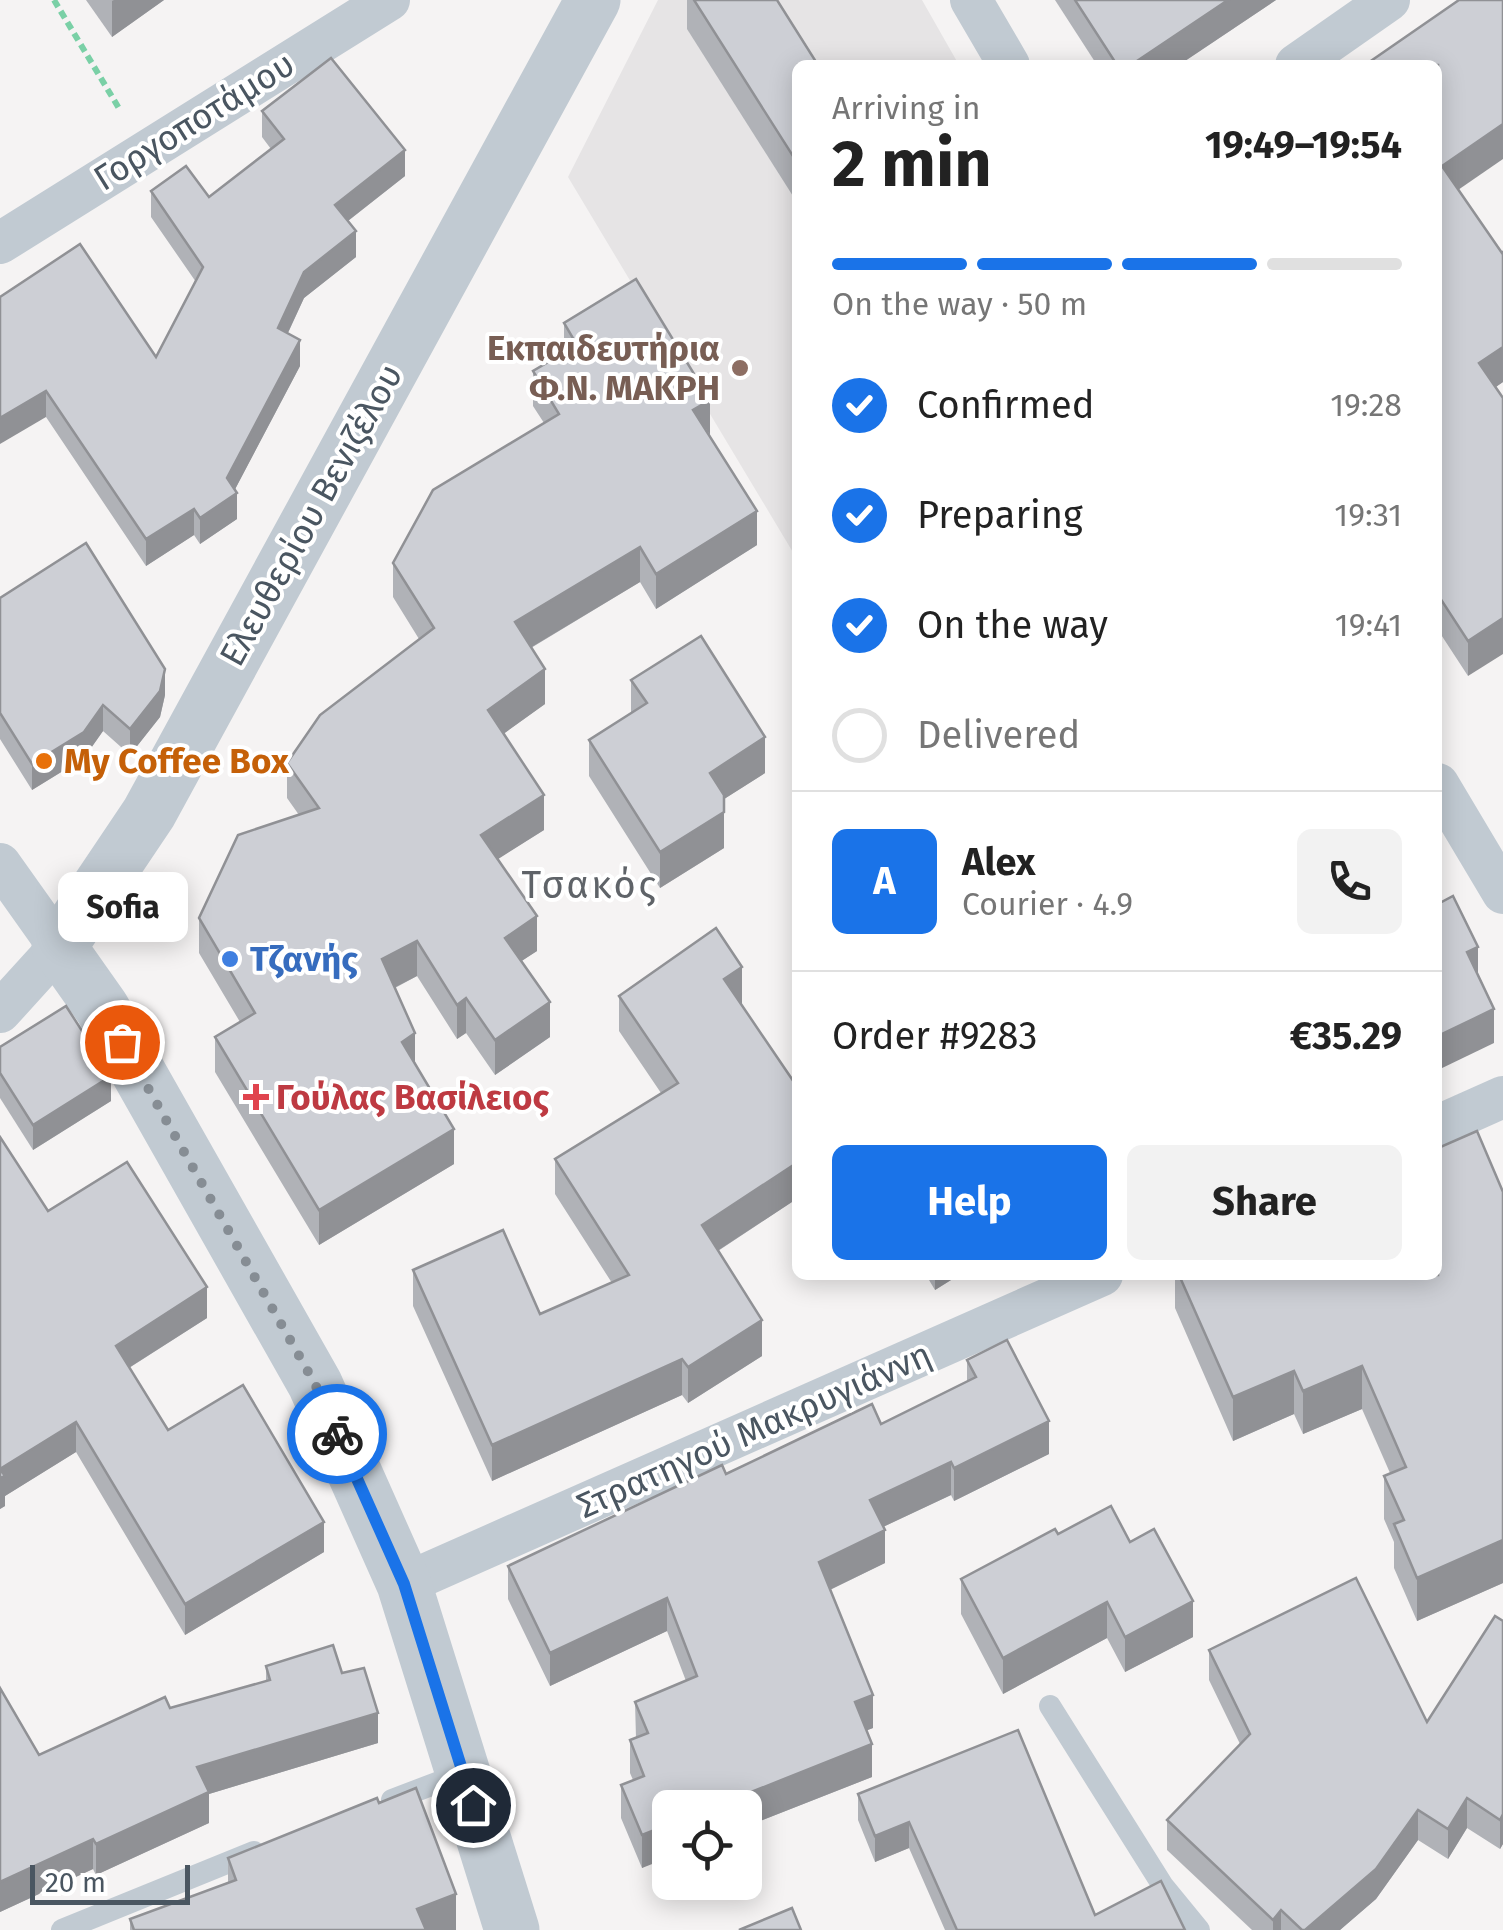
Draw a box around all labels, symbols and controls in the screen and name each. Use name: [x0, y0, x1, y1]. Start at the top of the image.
street label: Γοργοποτάμου: [86, 43, 302, 199]
text: Arriving in: [832, 89, 980, 127]
text: 19:49–19:54: [1205, 122, 1402, 168]
text: 2 min: [832, 125, 992, 203]
text: On the way · 50 m: [832, 285, 1087, 323]
place label: Εκπαιδευτήρια Φ.Ν. ΜΑΚΡΗ: [487, 327, 720, 409]
street label: Ελευθερίου Βενιζέλου: [211, 357, 411, 673]
marker: Εκπαιδευτήρια Φ.Ν. ΜΑΚΡΗ: [729, 357, 751, 379]
icon: check: [832, 378, 887, 433]
text: Confirmed: [917, 382, 1095, 428]
text: 19:28: [1330, 386, 1402, 424]
icon: check: [832, 488, 887, 543]
text: Preparing: [917, 492, 1083, 538]
text: 19:31: [1334, 496, 1402, 534]
icon: check: [832, 598, 887, 653]
text: On the way: [917, 602, 1108, 648]
text: 19:41: [1335, 606, 1402, 644]
text: Delivered: [917, 712, 1080, 758]
place label: My Coffee Box: [64, 740, 290, 782]
marker: My Coffee Box: [33, 750, 55, 772]
button: phone: [1297, 829, 1402, 934]
text: Alex: [962, 839, 1035, 885]
text: A: [873, 858, 896, 904]
district label: Τσακός: [521, 862, 659, 908]
callout: Sofia: [57, 872, 187, 942]
text: Courier · 4.9: [962, 885, 1133, 923]
text: Sofia: [86, 888, 160, 926]
place label: Τζανής: [250, 938, 358, 980]
marker: Τζανής: [219, 948, 241, 970]
pin: [80, 1000, 165, 1085]
text: Order #9283: [832, 1013, 1038, 1059]
text: €35.29: [1290, 1013, 1402, 1059]
icon: bag: [95, 1015, 150, 1070]
place label: Γούλας Βασίλειος: [276, 1076, 549, 1118]
marker: Γούλας Βασίλειος: [245, 1086, 267, 1108]
button: Help: [832, 1145, 1107, 1260]
button: Share: [1127, 1145, 1402, 1260]
street label: Στρατηγού Μακρυγιάννη: [571, 1333, 937, 1527]
courier: [287, 1384, 387, 1484]
icon: bike: [310, 1407, 365, 1462]
pin: [431, 1763, 516, 1848]
icon: home: [446, 1778, 501, 1833]
map controls: [652, 1790, 762, 1900]
button: locate: [652, 1790, 762, 1900]
scale bar: [30, 1860, 190, 1904]
text: 20 m: [45, 1866, 106, 1899]

